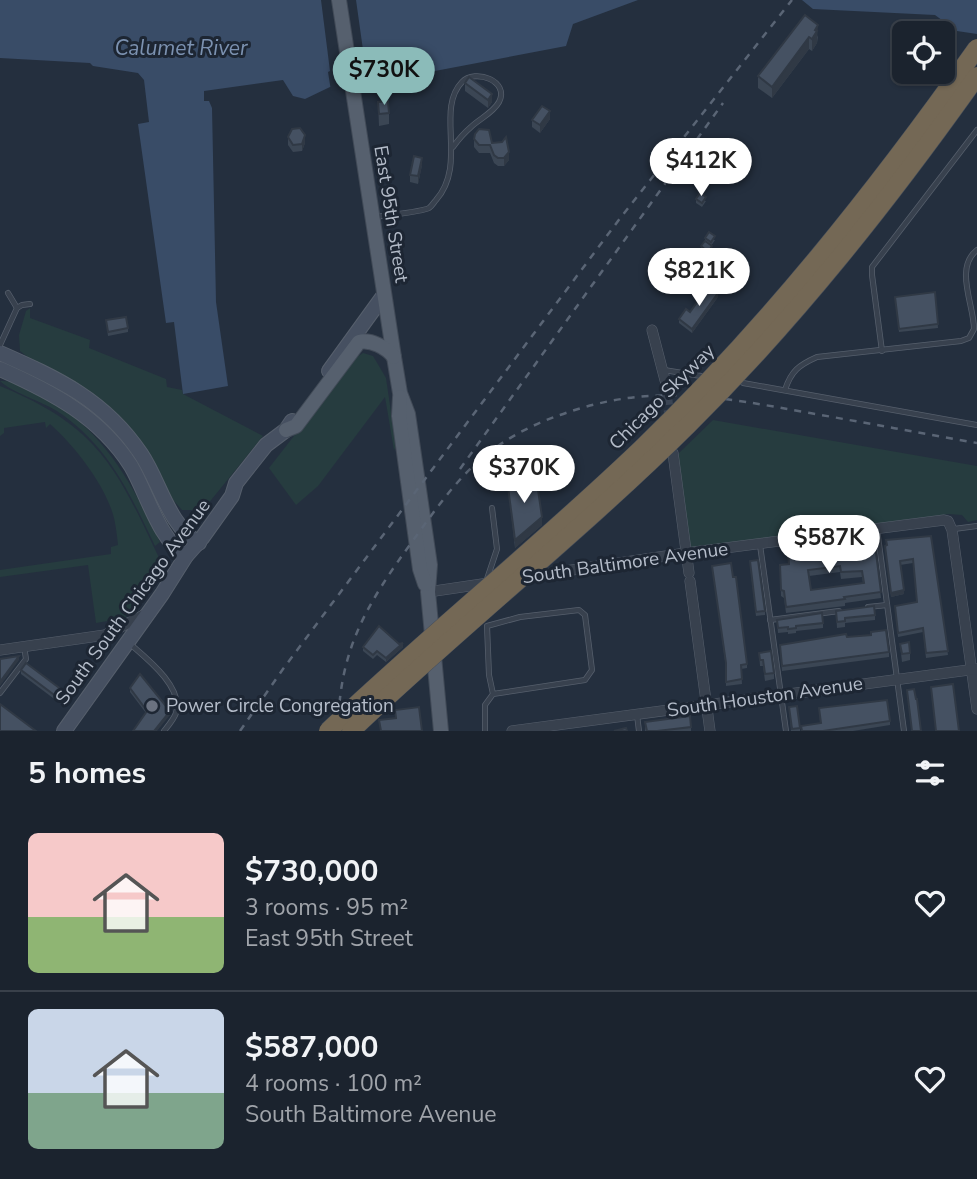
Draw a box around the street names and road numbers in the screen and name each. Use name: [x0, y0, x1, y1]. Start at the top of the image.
street label: East 95th Street: [367, 144, 415, 285]
street label: Chicago Skyway: [603, 338, 721, 456]
street label: South South Chicago Avenue: [49, 494, 217, 710]
street label: South Baltimore Avenue: [520, 536, 730, 590]
street label: South Houston Avenue: [665, 670, 865, 724]

